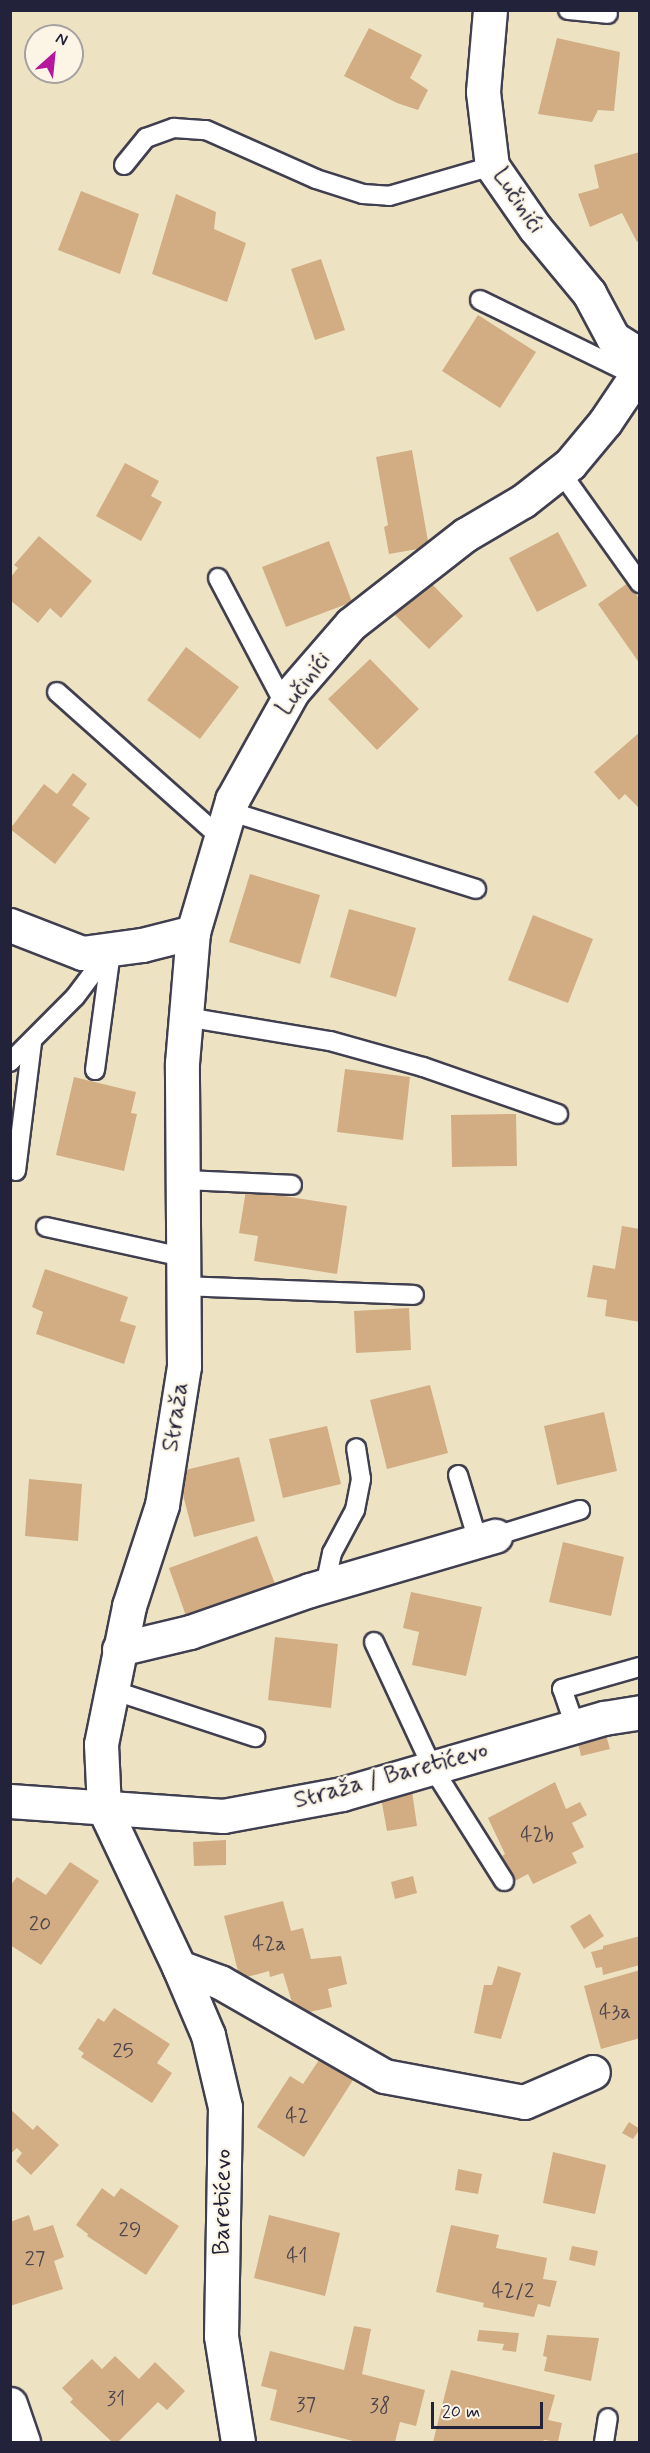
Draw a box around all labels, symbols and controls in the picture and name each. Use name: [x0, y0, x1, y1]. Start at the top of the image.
north arrow: [24, 24, 84, 84]
text: N: [52, 28, 71, 51]
street label: Lučinići: [486, 163, 550, 239]
street label: Lučinići: [271, 646, 337, 722]
street label: Straža: [156, 1380, 196, 1454]
street label: Straža / Baretićevo: [291, 1736, 491, 1816]
house number: 42b: [520, 1822, 554, 1848]
house number: 20: [29, 1911, 51, 1937]
house number: 42a: [252, 1931, 286, 1957]
house number: 43a: [599, 1999, 631, 2025]
house number: 25: [112, 2038, 134, 2064]
house number: 42: [285, 2103, 309, 2129]
street label: Baretićevo: [208, 2149, 238, 2255]
house number: 29: [119, 2217, 141, 2243]
house number: 41: [286, 2243, 308, 2269]
house number: 27: [25, 2246, 45, 2272]
house number: 42/2: [492, 2278, 534, 2304]
house number: 31: [107, 2386, 125, 2412]
scale bar: [434, 2390, 546, 2428]
house number: 37: [296, 2392, 316, 2418]
house number: 38: [370, 2393, 390, 2419]
text: 20 m: [442, 2400, 480, 2424]

